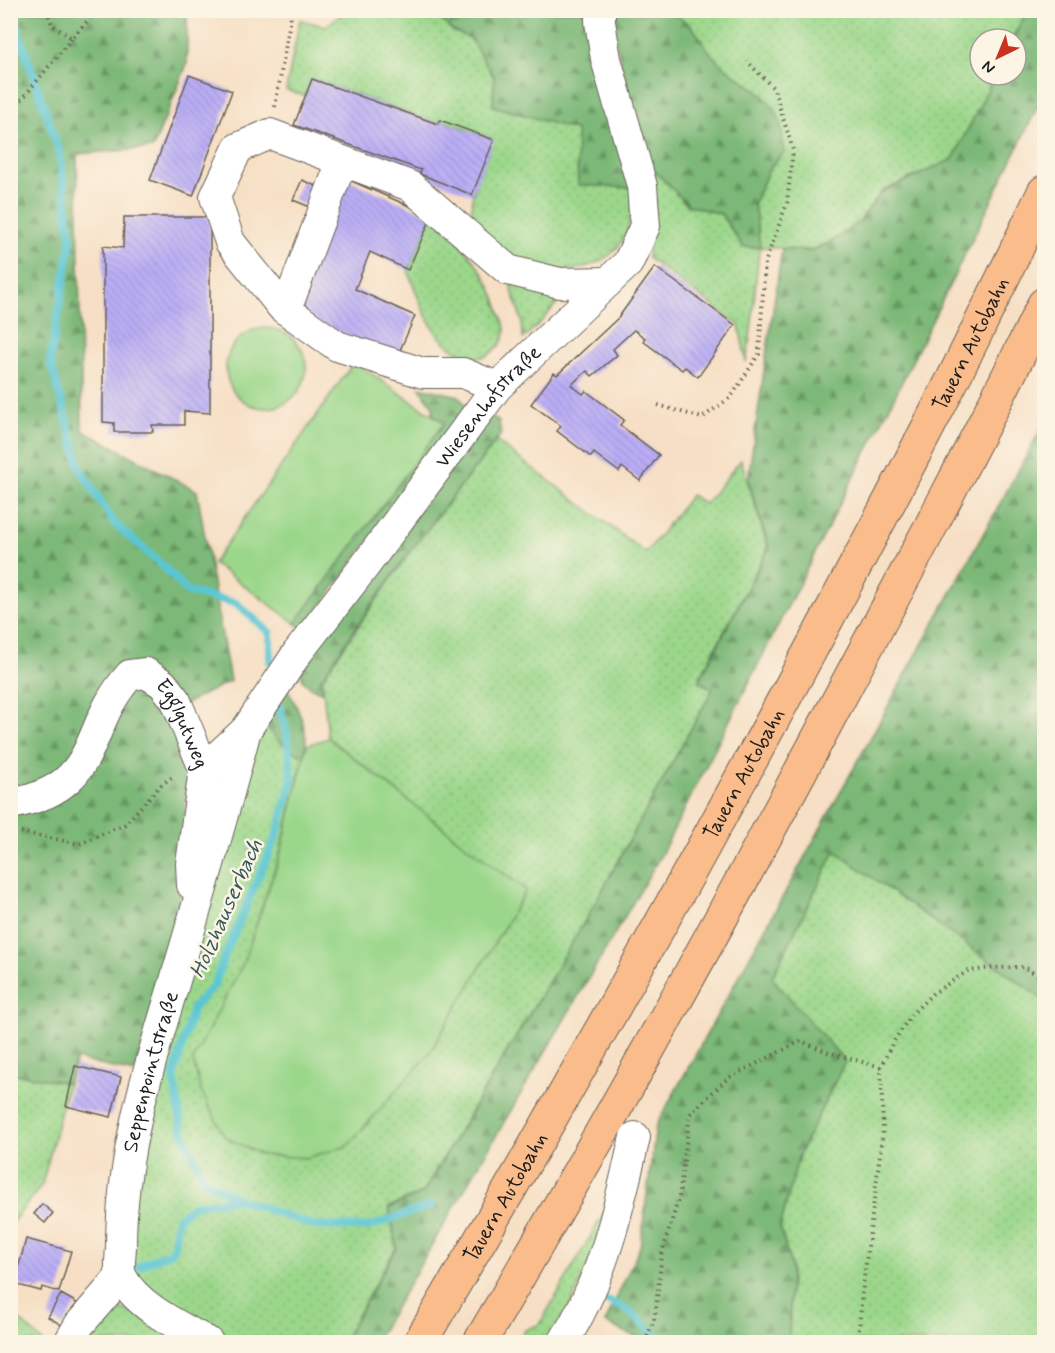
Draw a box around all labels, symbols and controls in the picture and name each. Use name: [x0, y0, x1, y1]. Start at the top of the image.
north arrow: [968, 27, 1028, 87]
text: N: [978, 56, 1000, 78]
street label: Tauern Autobahn: [926, 273, 1016, 416]
street label: Wiesenhofstraße: [429, 339, 548, 474]
street label: Egglgutweg: [149, 673, 215, 773]
street label: Tauern Autobahn: [697, 703, 792, 845]
water label: Holzhauserbach: [184, 835, 270, 982]
street label: Seppenpointstraße: [117, 988, 186, 1155]
street label: Tauern Autobahn: [457, 1127, 555, 1268]

